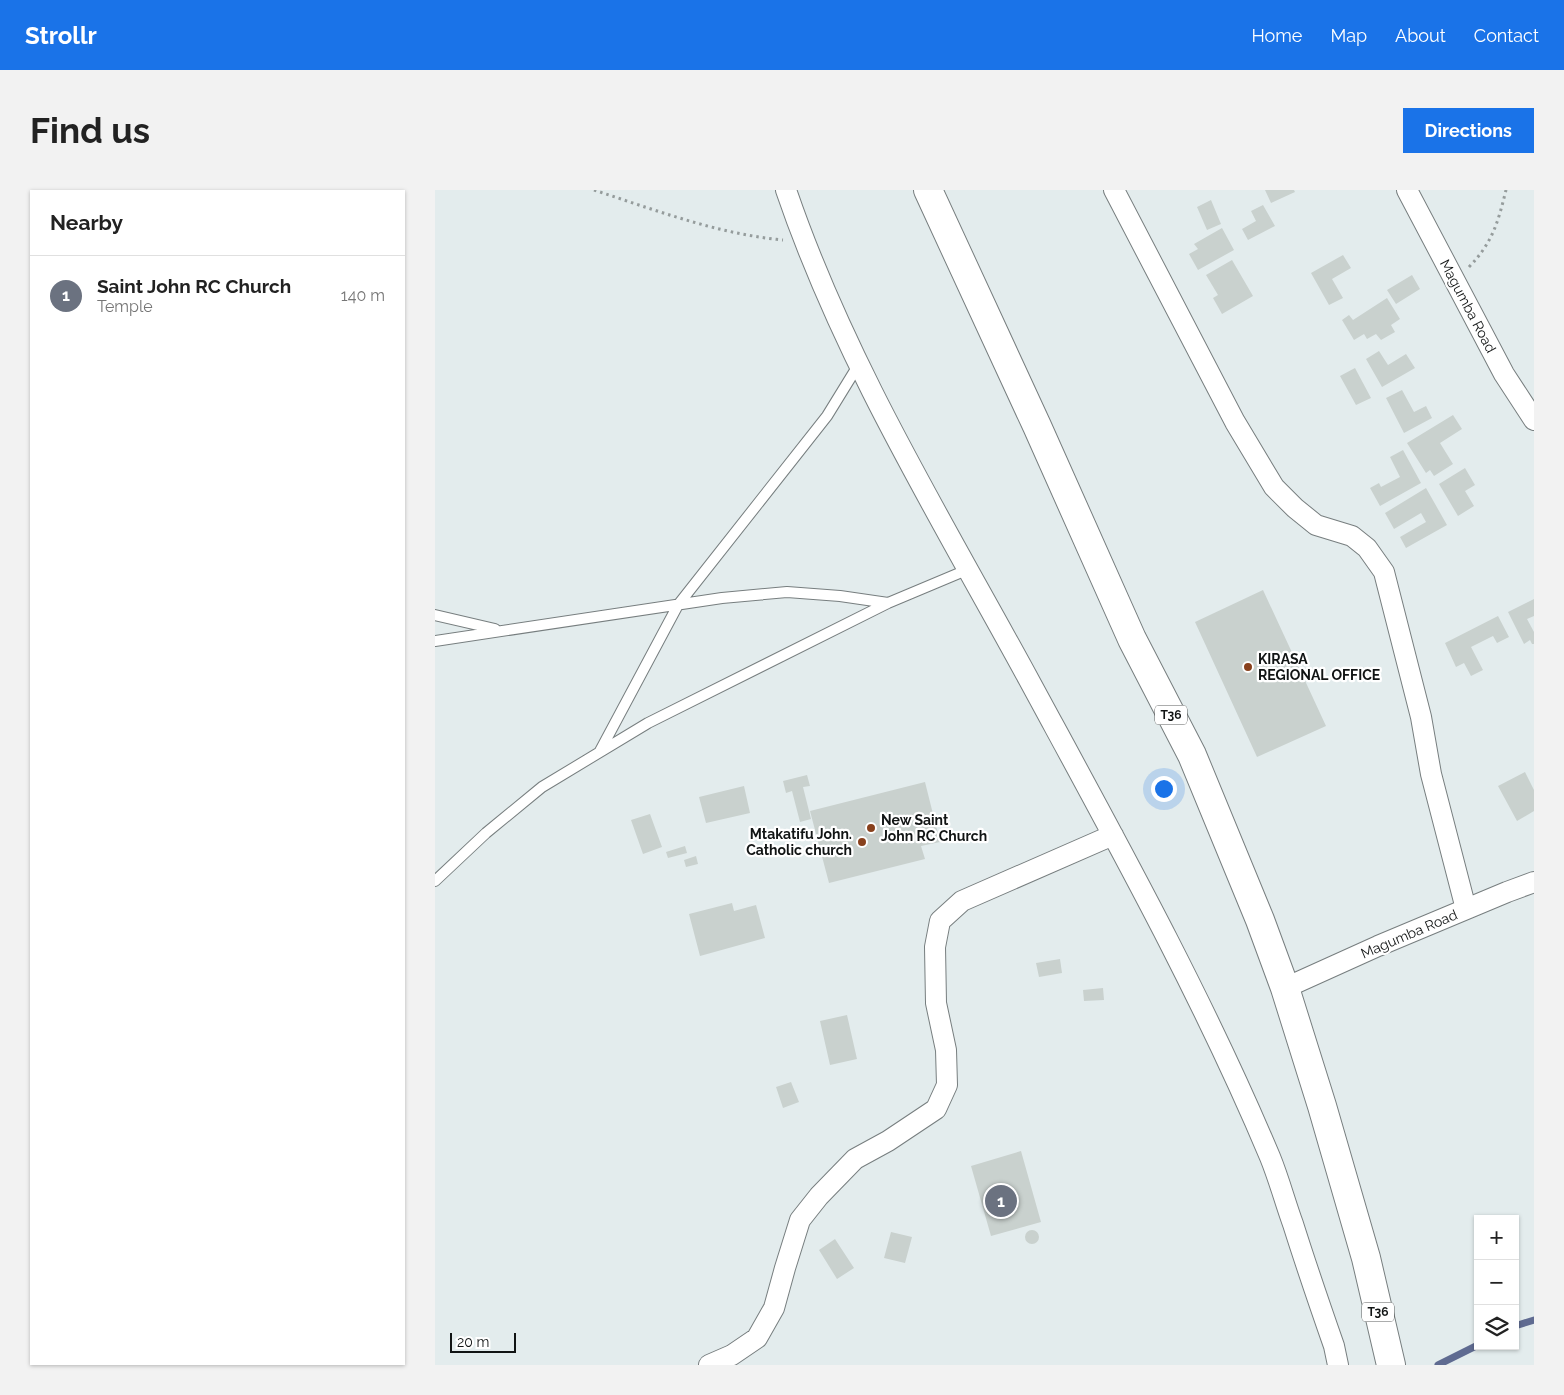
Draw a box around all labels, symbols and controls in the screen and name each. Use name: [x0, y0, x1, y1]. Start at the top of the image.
text: Strollr: [25, 21, 97, 50]
text: Home: [1251, 25, 1302, 46]
text: Map: [1330, 25, 1367, 46]
text: About: [1395, 25, 1446, 46]
text: Contact: [1474, 25, 1539, 46]
button: Directions: [1403, 108, 1534, 153]
text: Find us: [30, 110, 150, 151]
text: Nearby: [50, 210, 123, 235]
street label: Magumba Road: [1437, 257, 1499, 355]
text: Saint John RC Church: [97, 275, 291, 297]
text: 1: [62, 286, 70, 305]
text: 140 m: [341, 286, 385, 305]
text: Temple: [97, 297, 153, 316]
place label: KIRASA REGIONAL OFFICE: [1258, 651, 1380, 683]
marker: KIRASA REGIONAL OFFICE: [1242, 661, 1254, 673]
road number: T36: [1155, 706, 1187, 724]
your location: [1151, 776, 1177, 802]
place label: New Saint John RC Church: [881, 812, 987, 844]
marker: New Saint John RC Church: [865, 822, 877, 834]
place label: Mtakatifu John. Catholic church: [746, 826, 852, 858]
marker: Mtakatifu John. Catholic church: [856, 836, 868, 848]
street label: Magumba Road: [1358, 906, 1460, 962]
pin: 1: [985, 1182, 1017, 1220]
map controls: [1474, 1215, 1519, 1350]
button: +: [1474, 1215, 1519, 1260]
button: −: [1474, 1260, 1519, 1305]
road number: T36: [1362, 1302, 1394, 1322]
button: layers: [1474, 1305, 1519, 1350]
scale bar: [450, 1330, 516, 1353]
text: 20 m: [457, 1334, 489, 1350]

